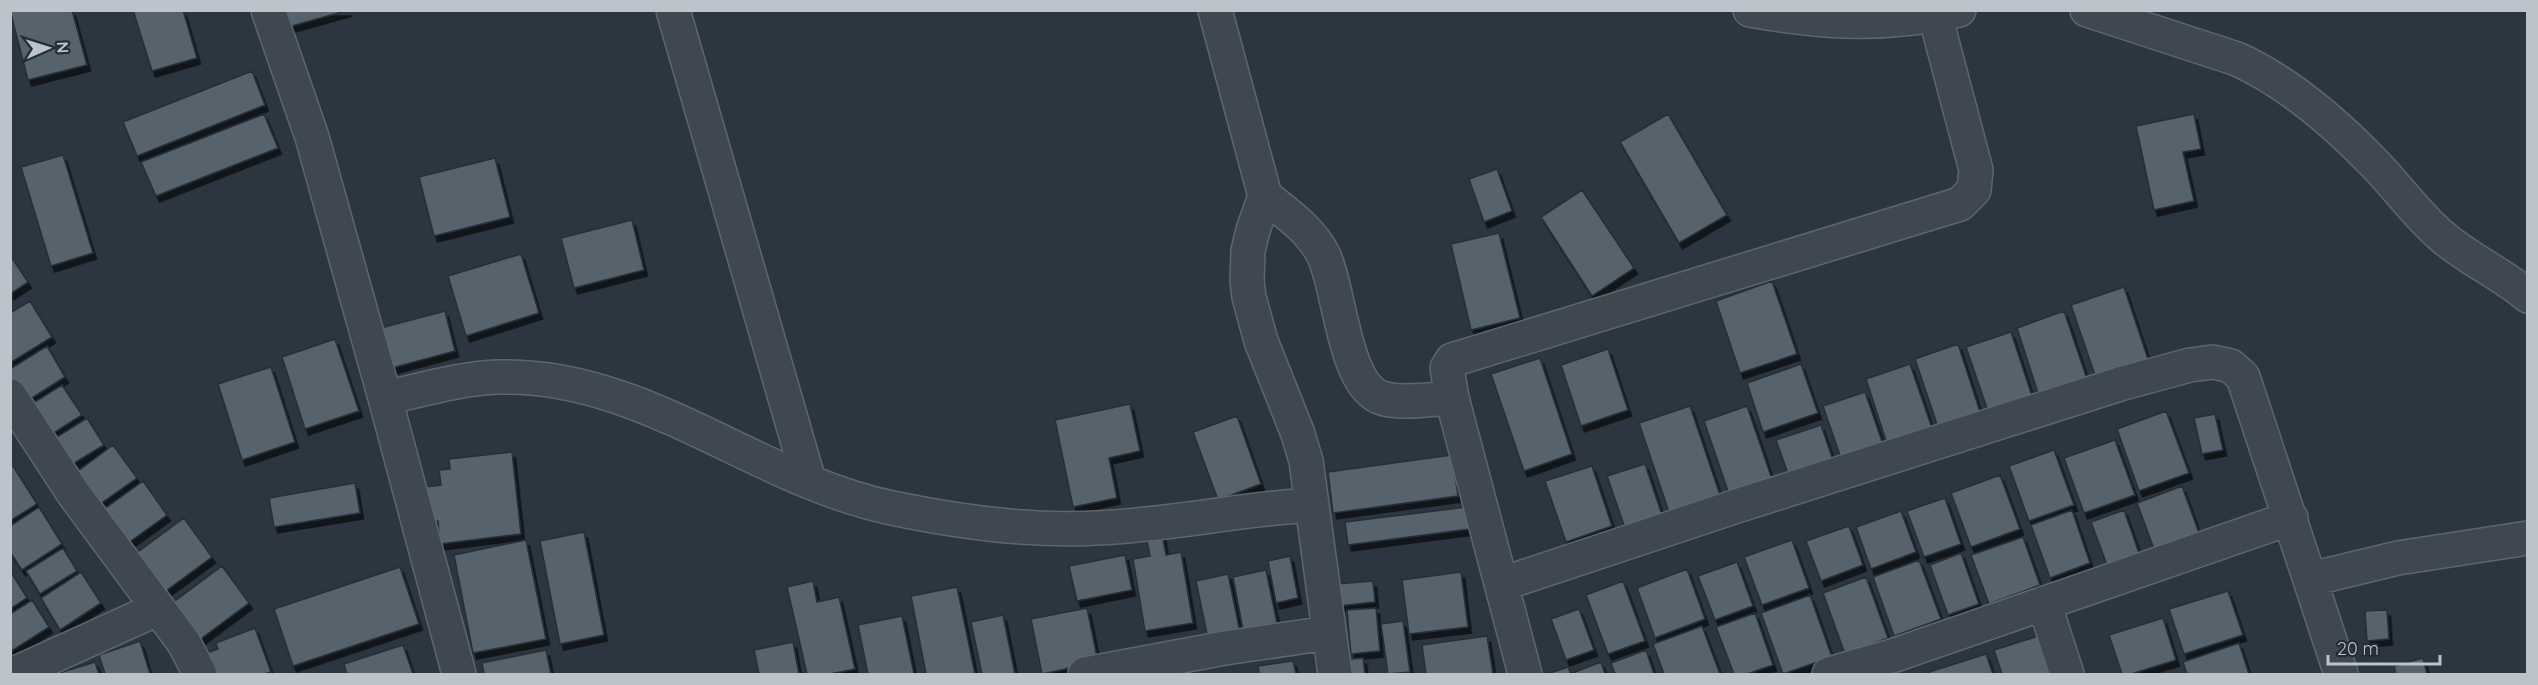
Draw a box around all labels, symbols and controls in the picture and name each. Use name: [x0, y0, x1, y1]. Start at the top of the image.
north arrow: [18, 18, 78, 78]
text: N: [53, 41, 73, 54]
scale bar: [2328, 628, 2440, 666]
text: 20 m: [2337, 637, 2379, 660]

